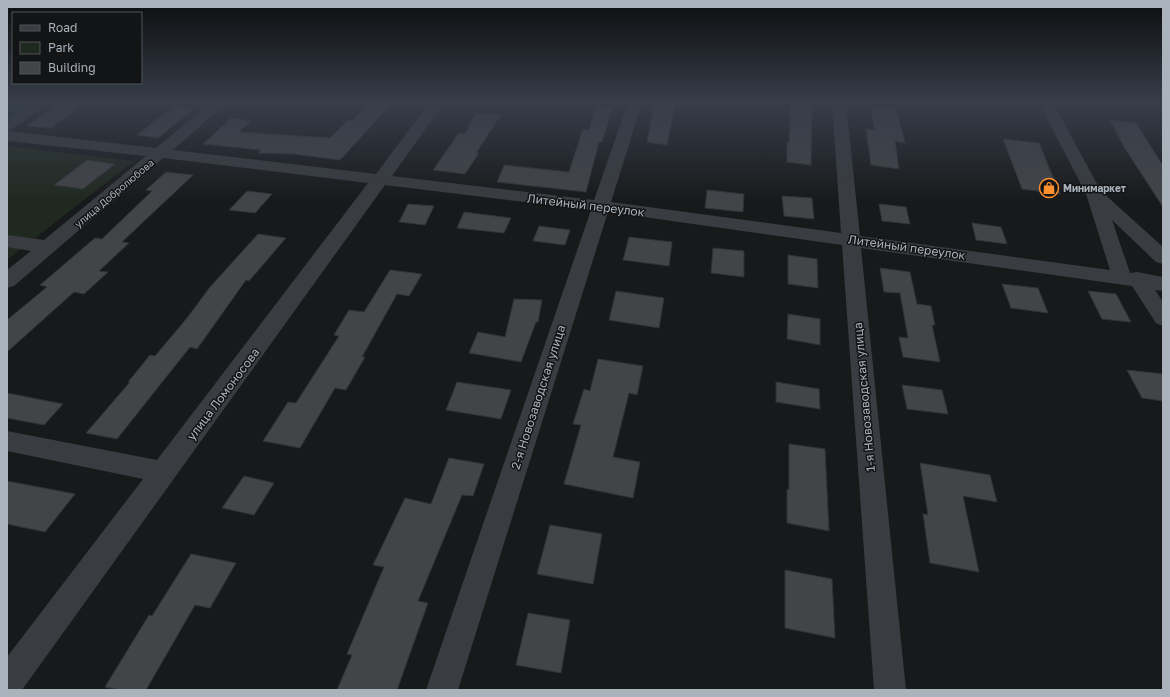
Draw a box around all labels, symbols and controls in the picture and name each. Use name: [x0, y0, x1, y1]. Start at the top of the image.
legend: [12, 12, 142, 84]
text: Road: [48, 20, 77, 35]
text: Park: [48, 40, 74, 55]
text: Building: [48, 60, 96, 75]
street label: улица Добролюбова: [72, 156, 156, 230]
shop icon: Минимаркет: [1038, 177, 1060, 199]
place label: Минимаркет: [1063, 182, 1126, 194]
street label: Литейный переулок: [526, 190, 646, 220]
street label: Литейный переулок: [847, 231, 967, 263]
street label: 1-я Новозаводская улица: [850, 322, 878, 472]
street label: 2-я Новозаводская улица: [508, 323, 568, 471]
street label: улица Ломоносова: [183, 345, 263, 443]

